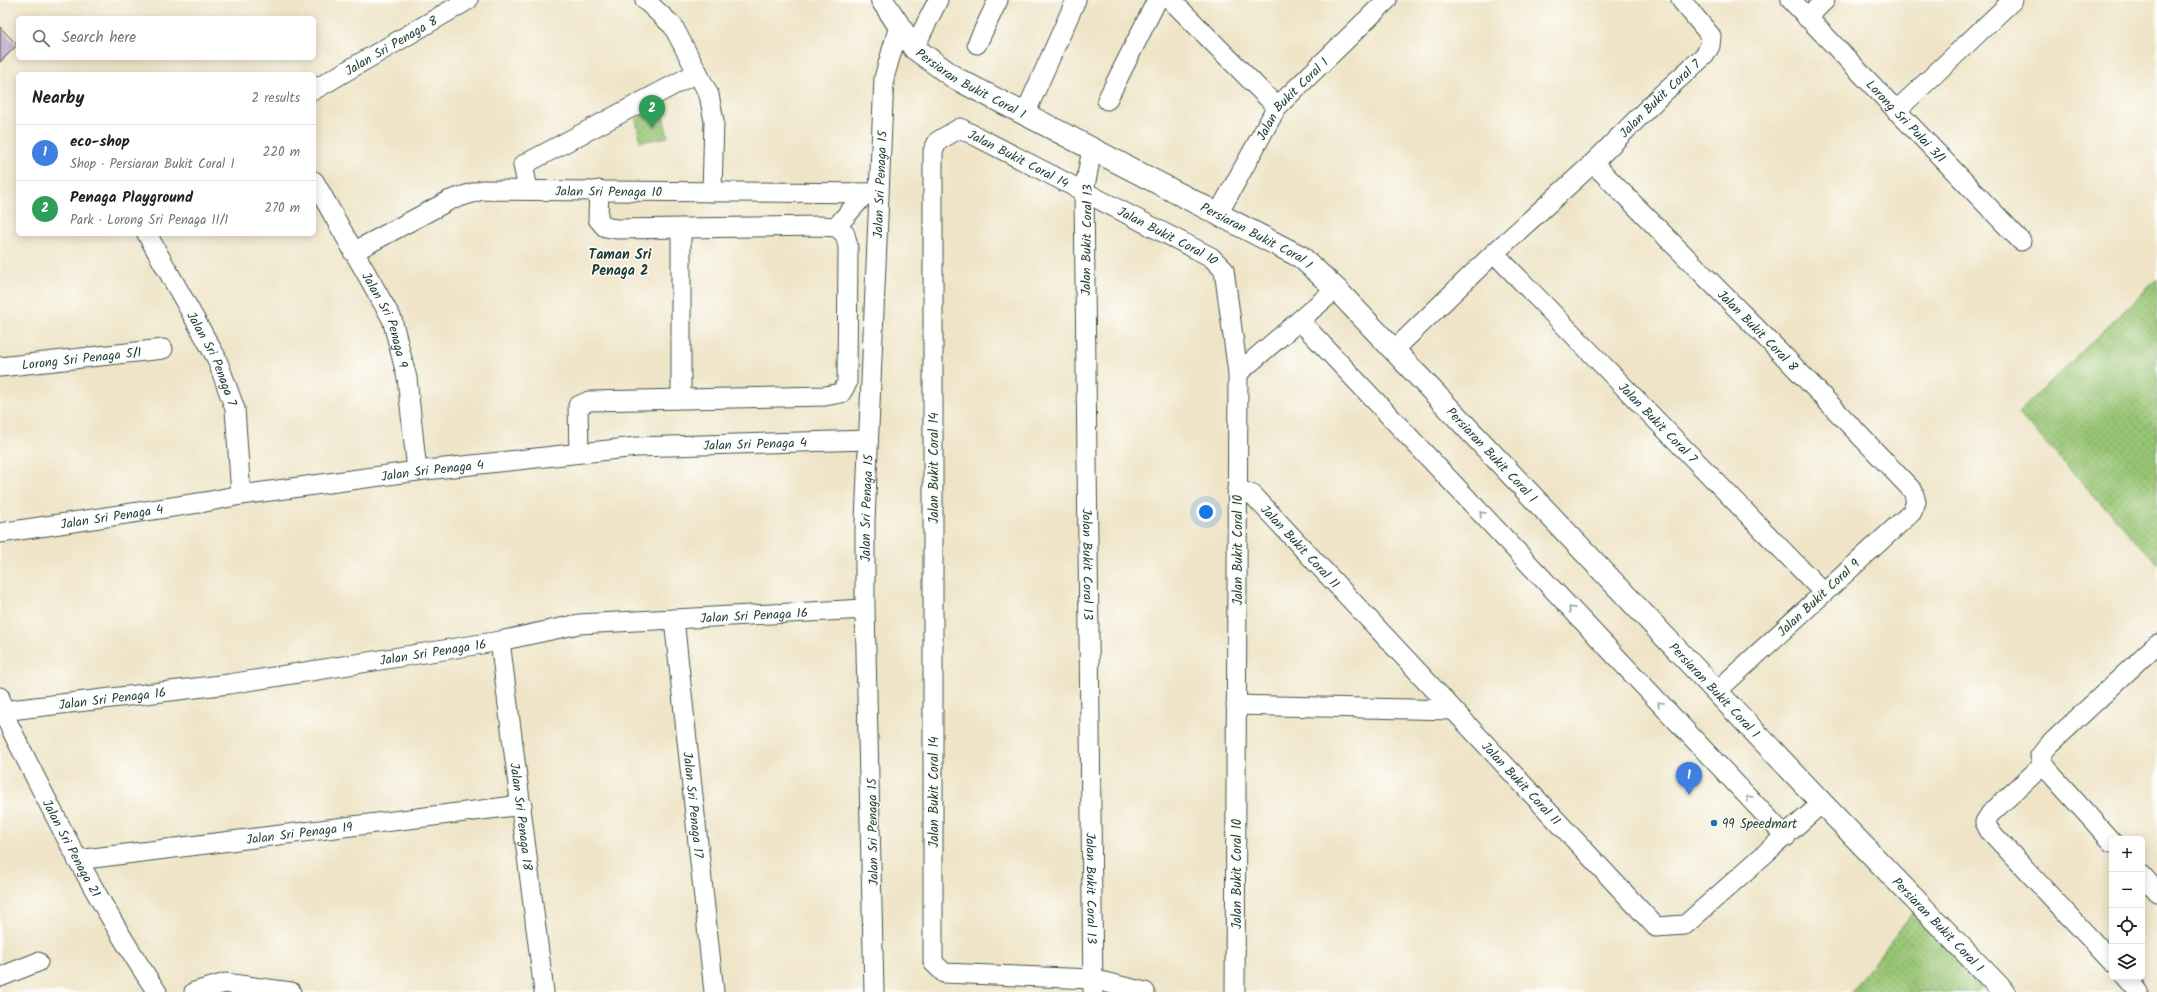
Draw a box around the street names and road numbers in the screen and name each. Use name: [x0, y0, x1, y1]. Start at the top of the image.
street label: Jalan Sri Penaga 8: [341, 11, 442, 82]
street label: Persiaran Bukit Coral 1: [911, 44, 1029, 125]
street label: Jalan Bukit Coral 1: [1252, 53, 1334, 145]
street label: Jalan Bukit Coral 7: [1615, 54, 1707, 143]
street label: Lorong Sri Pulai 3/1: [1860, 75, 1950, 168]
street label: Jalan Bukit Coral 14: [964, 125, 1072, 194]
street label: Jalan Sri Penaga 15: [868, 129, 894, 239]
street label: Jalan Sri Penaga 10: [555, 182, 663, 203]
street label: Jalan Bukit Coral 13: [1076, 184, 1099, 296]
street label: Persiaran Bukit Coral 1: [1196, 198, 1317, 275]
street label: Jalan Bukit Coral 10: [1113, 202, 1223, 271]
street label: Jalan Sri Penaga 9: [355, 268, 413, 371]
street label: Jalan Bukit Coral 8: [1712, 285, 1803, 377]
street label: Jalan Sri Penaga 7: [180, 308, 242, 410]
street label: Lorong Sri Penaga 5/1: [21, 342, 143, 377]
street label: Jalan Bukit Coral 7: [1613, 378, 1702, 470]
street label: Persiaran Bukit Coral 1: [1441, 403, 1542, 508]
street label: Jalan Bukit Coral 14: [924, 412, 945, 524]
street label: Jalan Sri Penaga 4: [703, 433, 807, 457]
street label: Jalan Sri Penaga 15: [856, 453, 880, 562]
street label: Jalan Sri Penaga 4: [380, 455, 485, 488]
street label: Jalan Bukit Coral 10: [1228, 494, 1249, 605]
street label: Jalan Sri Penaga 4: [59, 499, 165, 536]
street label: Jalan Bukit Coral 11: [1255, 500, 1344, 594]
street label: Jalan Bukit Coral 13: [1076, 508, 1098, 620]
street label: Jalan Bukit Coral 9: [1773, 554, 1866, 642]
street label: Jalan Sri Penaga 16: [700, 603, 809, 630]
street label: Jalan Sri Penaga 16: [378, 634, 488, 672]
street label: Persiaran Bukit Coral 1: [1663, 638, 1764, 743]
street label: Jalan Sri Penaga 16: [58, 683, 167, 716]
street label: Jalan Bukit Coral 14: [924, 736, 945, 848]
street label: Jalan Bukit Coral 11: [1476, 737, 1565, 831]
street label: Jalan Sri Penaga 17: [676, 751, 709, 860]
street label: Jalan Sri Penaga 18: [503, 762, 538, 872]
street label: Jalan Sri Penaga 15: [862, 777, 885, 886]
street label: Jalan Sri Penaga 21: [36, 796, 106, 902]
street label: Jalan Sri Penaga 19: [245, 817, 355, 851]
street label: Jalan Bukit Coral 10: [1227, 818, 1248, 929]
street label: Jalan Bukit Coral 13: [1079, 832, 1101, 944]
street label: Persiaran Bukit Coral 1: [1887, 873, 1989, 978]

